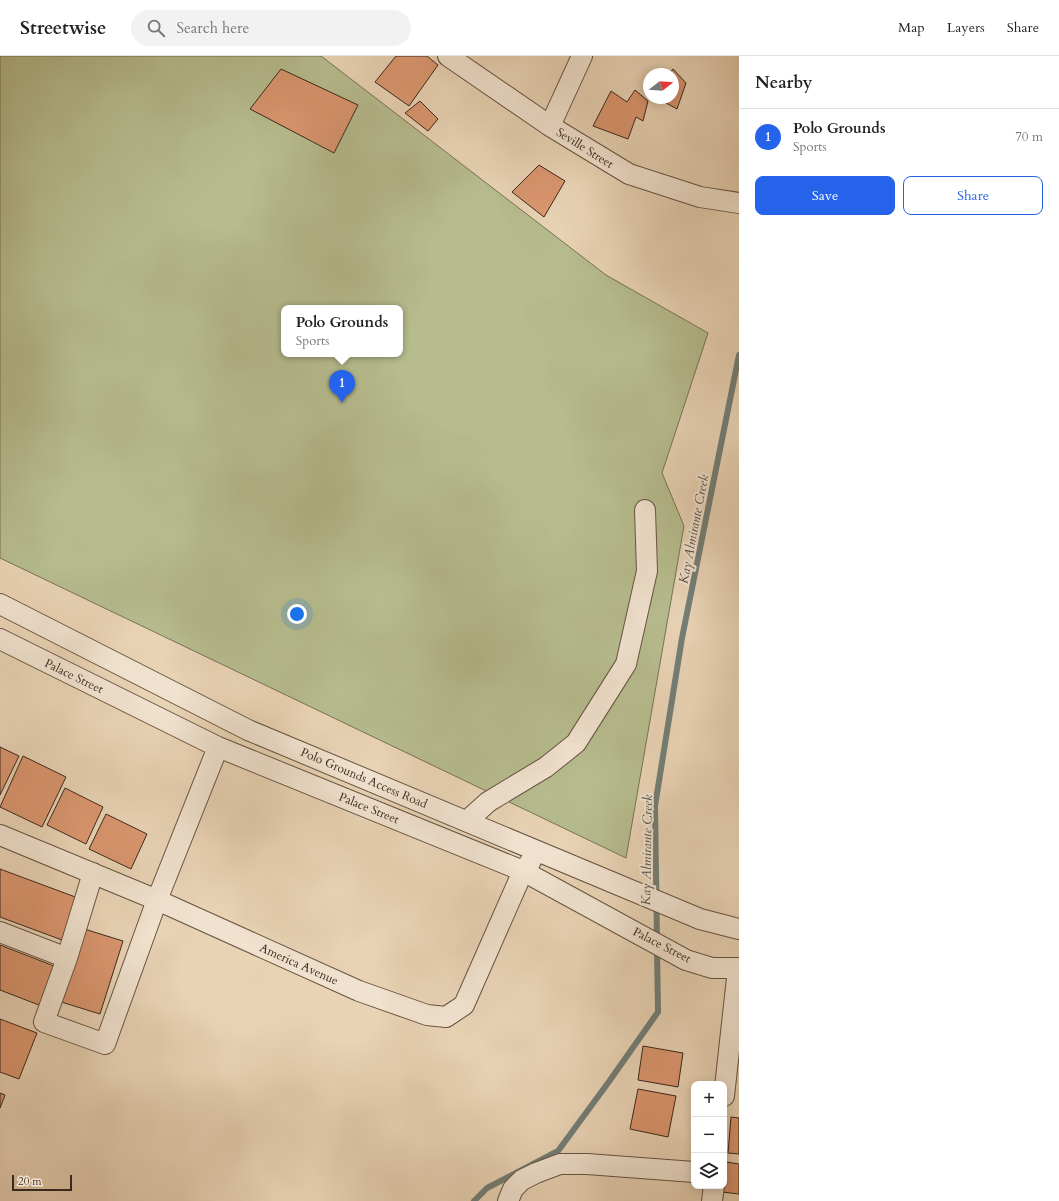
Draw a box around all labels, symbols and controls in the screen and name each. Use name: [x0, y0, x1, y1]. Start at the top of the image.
search box: [131, 10, 411, 46]
text: Streetwise: [20, 15, 107, 41]
icon: search: [145, 17, 167, 39]
text: Search here: [177, 18, 249, 38]
text: Map: [898, 18, 925, 37]
text: Layers: [947, 18, 985, 37]
text: Share: [1007, 18, 1039, 37]
north arrow: [643, 68, 679, 104]
text: Nearby: [755, 71, 812, 94]
text: Polo Grounds: [793, 118, 885, 138]
street label: Seville Street: [553, 124, 617, 172]
text: 1: [765, 128, 771, 146]
text: 70 m: [1015, 128, 1043, 146]
text: Sports: [793, 138, 827, 156]
button: Save: [755, 176, 895, 215]
button: Share: [903, 176, 1043, 215]
popup: [281, 305, 403, 357]
text: Polo Grounds: [296, 312, 388, 332]
text: Sports: [296, 332, 329, 350]
pin: 1: [329, 370, 355, 403]
water label: Kay Almirante Creek: [675, 473, 714, 585]
your location: [287, 604, 307, 624]
street label: Palace Street: [42, 655, 106, 697]
street label: Polo Grounds Access Road: [298, 744, 430, 812]
street label: Palace Street: [337, 789, 402, 827]
water label: Kay Almirante Creek: [637, 794, 657, 906]
street label: Palace Street: [630, 923, 694, 967]
street label: America Avenue: [257, 939, 341, 989]
map controls: [691, 1081, 727, 1189]
button: +: [691, 1081, 727, 1117]
button: −: [691, 1117, 727, 1153]
button: layers: [691, 1153, 727, 1189]
scale bar: [12, 1173, 72, 1192]
text: 20 m: [18, 1174, 42, 1189]

